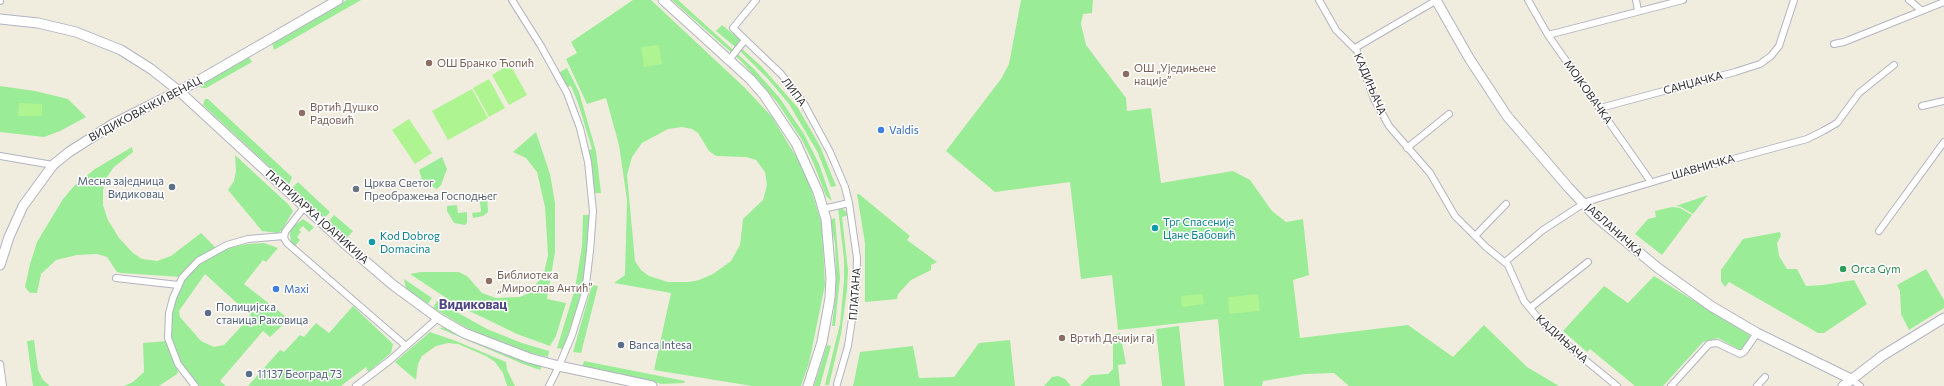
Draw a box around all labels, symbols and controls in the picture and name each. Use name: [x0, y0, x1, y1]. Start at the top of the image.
street label: КАДИЊАЧА: [1351, 51, 1389, 117]
place label: ОШ Бранко Ћопић: [437, 56, 534, 70]
marker: ОШ Бранко Ћопић: [424, 58, 434, 68]
street label: МОЈКОВАЧКА: [1561, 58, 1615, 126]
place label: ОШ „Уједињене нације”: [1134, 61, 1216, 87]
marker: ОШ „Уједињене нације”: [1121, 69, 1131, 79]
street label: САНЏАЧКА: [1662, 69, 1724, 97]
street label: ВИДИКОВАЧКИ ВЕНАЦ: [87, 74, 203, 144]
street label: ЛИПА: [779, 75, 809, 109]
place label: Вртић Душко Радовић: [310, 100, 379, 126]
marker: Вртић Душко Радовић: [297, 108, 307, 118]
place label: Valdis: [889, 123, 919, 137]
marker: Valdis: [876, 125, 886, 135]
street label: ШАВНИЧКА: [1670, 152, 1736, 182]
street label: ПАТРИЈАРХА ЈОАНИКИЈА: [263, 167, 371, 267]
place label: Месна заједница Видиковац: [77, 174, 164, 200]
place label: Црква Светог Преображења Господњег: [364, 176, 498, 202]
marker: Месна заједница Видиковац: [167, 182, 177, 192]
marker: Црква Светог Преображења Господњег: [351, 184, 361, 194]
street label: ЈАБЛАНИЧКА: [1583, 201, 1645, 259]
place label: Трг Спасеније Цане Бабовић: [1163, 215, 1236, 241]
marker: Трг Спасеније Цане Бабовић: [1150, 223, 1160, 233]
place label: Kod Dobrog Domacina: [380, 229, 440, 255]
marker: Kod Dobrog Domacina: [367, 237, 377, 247]
place label: Orca Gym: [1851, 262, 1901, 276]
marker: Orca Gym: [1838, 264, 1848, 274]
street label: ПЛАТАНА: [847, 267, 863, 321]
place label: Библиотека „Мирослав Антић”: [497, 268, 593, 294]
marker: Библиотека „Мирослав Антић”: [484, 276, 494, 286]
place label: Maxi: [284, 282, 309, 296]
marker: Maxi: [271, 284, 281, 294]
district label: Видиковац: [439, 297, 507, 313]
place label: Полицијска станица Раковица: [216, 300, 308, 326]
marker: Полицијска станица Раковица: [203, 308, 213, 318]
street label: КАДИЊАЧА: [1533, 312, 1591, 366]
place label: Вртић Дечији гај: [1070, 331, 1154, 345]
marker: Вртић Дечији гај: [1057, 333, 1067, 343]
place label: Banca Intesa: [629, 338, 692, 352]
marker: Banca Intesa: [616, 340, 626, 350]
place label: 11137 Београд 73: [257, 367, 342, 381]
marker: 11137 Београд 73: [244, 369, 254, 379]

